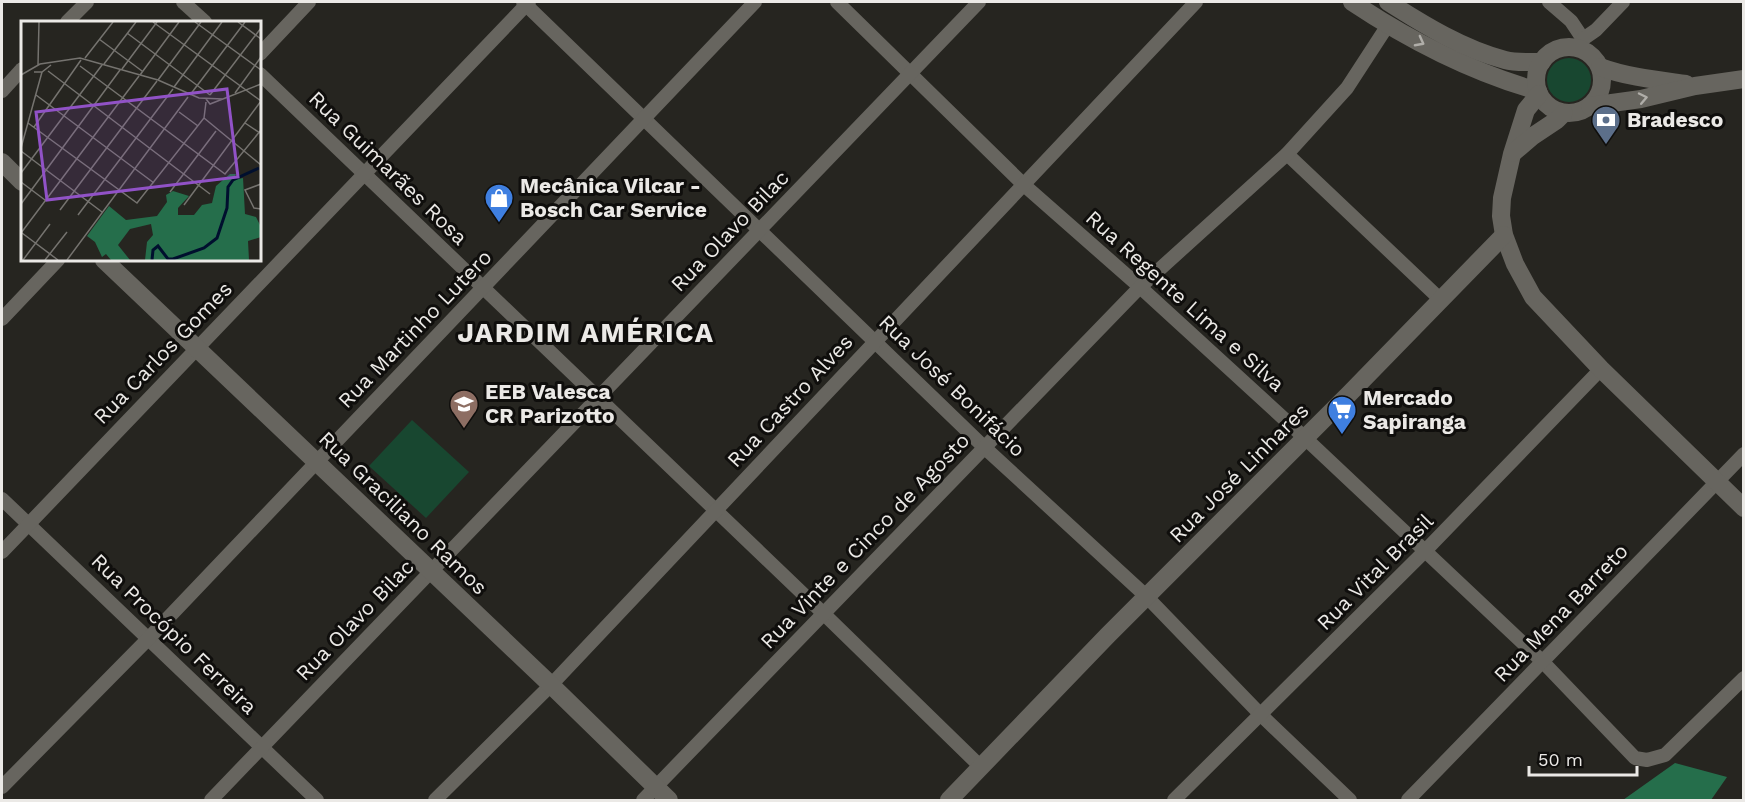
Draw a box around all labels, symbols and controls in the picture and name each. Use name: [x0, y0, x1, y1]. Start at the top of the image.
inset map: [21, 21, 261, 261]
one-way arrow: [1414, 35, 1424, 46]
street label: Rua Guimarães Rosa: [304, 86, 473, 250]
one-way arrow: [1638, 92, 1648, 105]
bank icon: Bradesco: [1590, 104, 1622, 146]
place label: Bradesco: [1627, 107, 1723, 132]
street label: Rua Olavo Bilac: [665, 165, 794, 297]
place label: Mecânica Vilcar - Bosch Car Service: [520, 173, 707, 222]
shop icon: Mecânica Vilcar - Bosch Car Service: [483, 182, 515, 224]
street label: Rua Regente Lima e Silva: [1081, 205, 1290, 397]
street label: Rua Martinho Lutero: [333, 244, 497, 413]
street label: Rua Carlos Gomes: [88, 276, 237, 429]
street label: Rua José Bonifácio: [874, 309, 1031, 462]
district label: JARDIM AMÉRICA: [457, 317, 715, 349]
street label: Rua Castro Alves: [722, 329, 858, 472]
place label: EEB Valesca CR Parizotto: [485, 379, 615, 428]
place label: Mercado Sapiranga: [1363, 385, 1467, 434]
school or university icon: EEB Valesca CR Parizotto: [448, 388, 480, 430]
supermarket icon: Mercado Sapiranga: [1326, 394, 1358, 436]
street label: Rua José Linhares: [1164, 398, 1314, 548]
street label: Rua Graciliano Ramos: [314, 426, 493, 599]
street label: Rua Vinte e Cinco de Agosto: [755, 428, 974, 654]
street label: Rua Vital Brasil: [1311, 508, 1438, 635]
street label: Rua Mena Barreto: [1488, 538, 1633, 687]
street label: Rua Procópio Ferreira: [86, 548, 262, 719]
street label: Rua Olavo Bilac: [290, 554, 419, 686]
scale bar: [1529, 739, 1637, 777]
text: 50 m: [1538, 749, 1583, 770]

